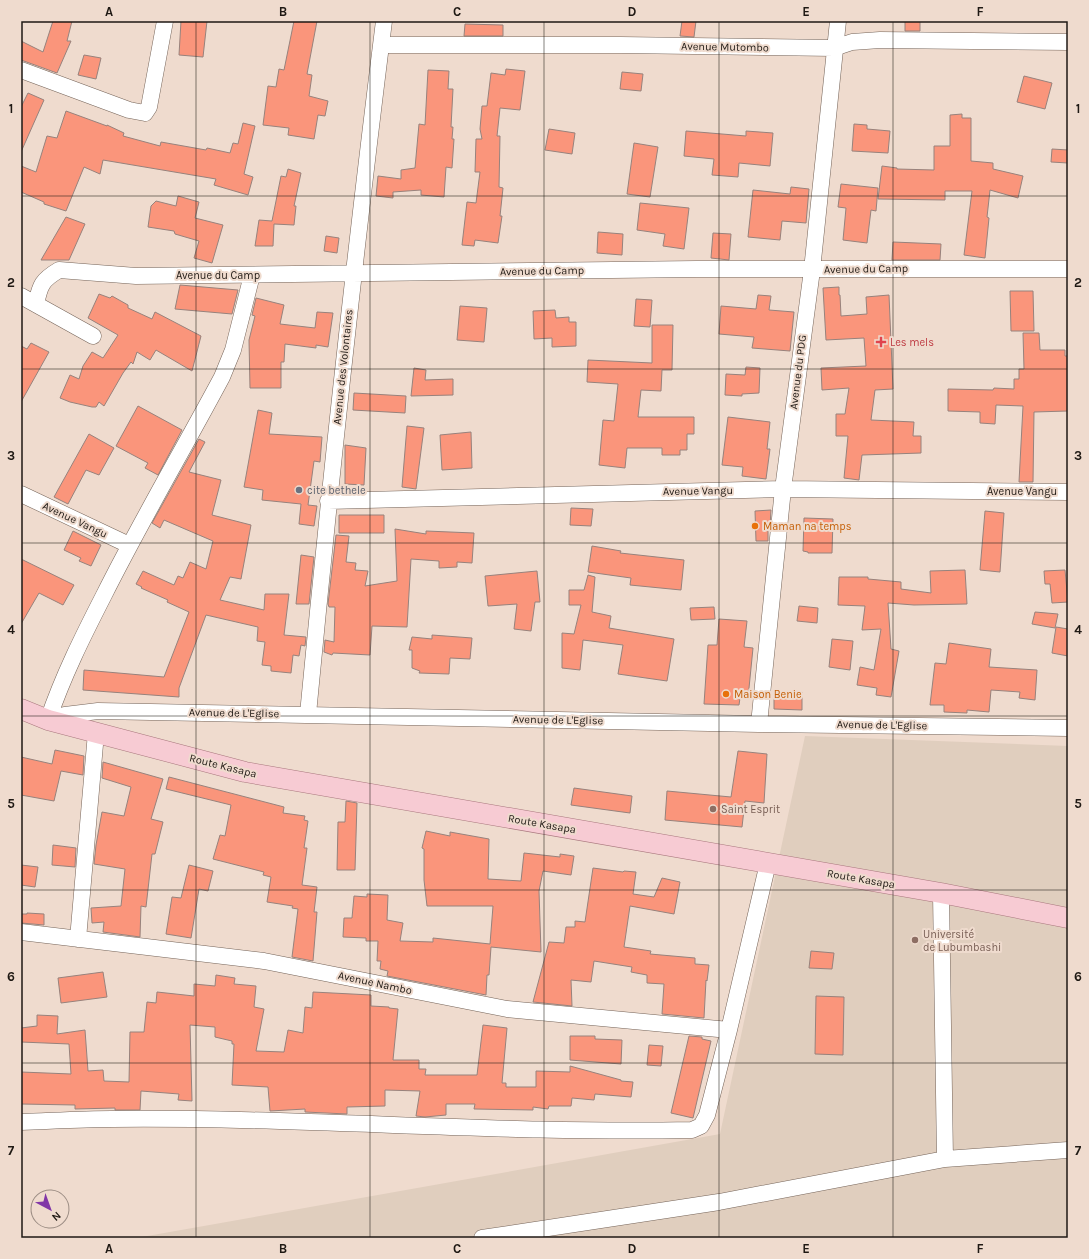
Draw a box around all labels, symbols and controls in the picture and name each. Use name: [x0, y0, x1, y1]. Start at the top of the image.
text: A: [105, 4, 113, 19]
text: B: [279, 4, 287, 19]
text: C: [453, 4, 461, 19]
text: D: [628, 4, 637, 19]
text: E: [802, 4, 810, 19]
text: F: [976, 4, 984, 19]
street label: Avenue Mutombo: [681, 40, 769, 54]
text: 1: [9, 101, 13, 116]
text: 1: [1076, 101, 1080, 116]
street label: Avenue du Camp: [824, 262, 908, 276]
street label: Avenue du Camp: [500, 264, 584, 278]
street label: Avenue du Camp: [176, 269, 260, 282]
text: 2: [7, 275, 15, 290]
text: 2: [1074, 275, 1082, 290]
street label: Avenue des Volontaires: [330, 309, 356, 425]
street label: Avenue du PDG: [787, 334, 809, 410]
marker: Les mels: [875, 336, 887, 348]
place label: Les mels: [890, 336, 934, 349]
text: 3: [7, 448, 15, 463]
text: 3: [1074, 448, 1082, 463]
place label: cite bethele: [307, 484, 366, 497]
street label: Avenue Vangu: [663, 484, 733, 498]
marker: cite bethele: [294, 485, 304, 495]
street label: Avenue Vangu: [987, 485, 1057, 498]
street label: Avenue Vangu: [40, 499, 110, 541]
place label: Maman na temps: [763, 520, 852, 533]
marker: Maman na temps: [750, 521, 760, 531]
text: 4: [7, 622, 15, 637]
text: 4: [1074, 622, 1082, 637]
place label: Maison Benie: [734, 688, 802, 701]
marker: Maison Benie: [721, 689, 731, 699]
street label: Avenue de L'Eglise: [189, 706, 280, 720]
street label: Avenue de L'Eglise: [513, 713, 604, 727]
street label: Avenue de L'Eglise: [837, 718, 928, 732]
street label: Route Kasapa: [188, 751, 258, 781]
text: 5: [7, 796, 15, 811]
text: 5: [1074, 796, 1082, 811]
place label: Saint Esprit: [721, 803, 780, 816]
marker: Saint Esprit: [708, 804, 718, 814]
street label: Route Kasapa: [507, 812, 577, 836]
street label: Route Kasapa: [826, 867, 896, 891]
place label: Université de Lubumbashi: [923, 928, 1001, 954]
marker: Université de Lubumbashi: [910, 935, 920, 945]
text: 6: [7, 969, 15, 984]
street label: Avenue Nambo: [337, 969, 413, 997]
text: 6: [1074, 969, 1082, 984]
text: 7: [8, 1143, 15, 1158]
text: 7: [1075, 1143, 1082, 1158]
north arrow: [30, 1189, 70, 1229]
text: N: [49, 1209, 63, 1224]
text: A: [105, 1241, 113, 1256]
text: B: [279, 1241, 287, 1256]
text: C: [453, 1241, 461, 1256]
text: D: [628, 1241, 637, 1256]
text: E: [802, 1241, 810, 1256]
text: F: [976, 1241, 984, 1256]

